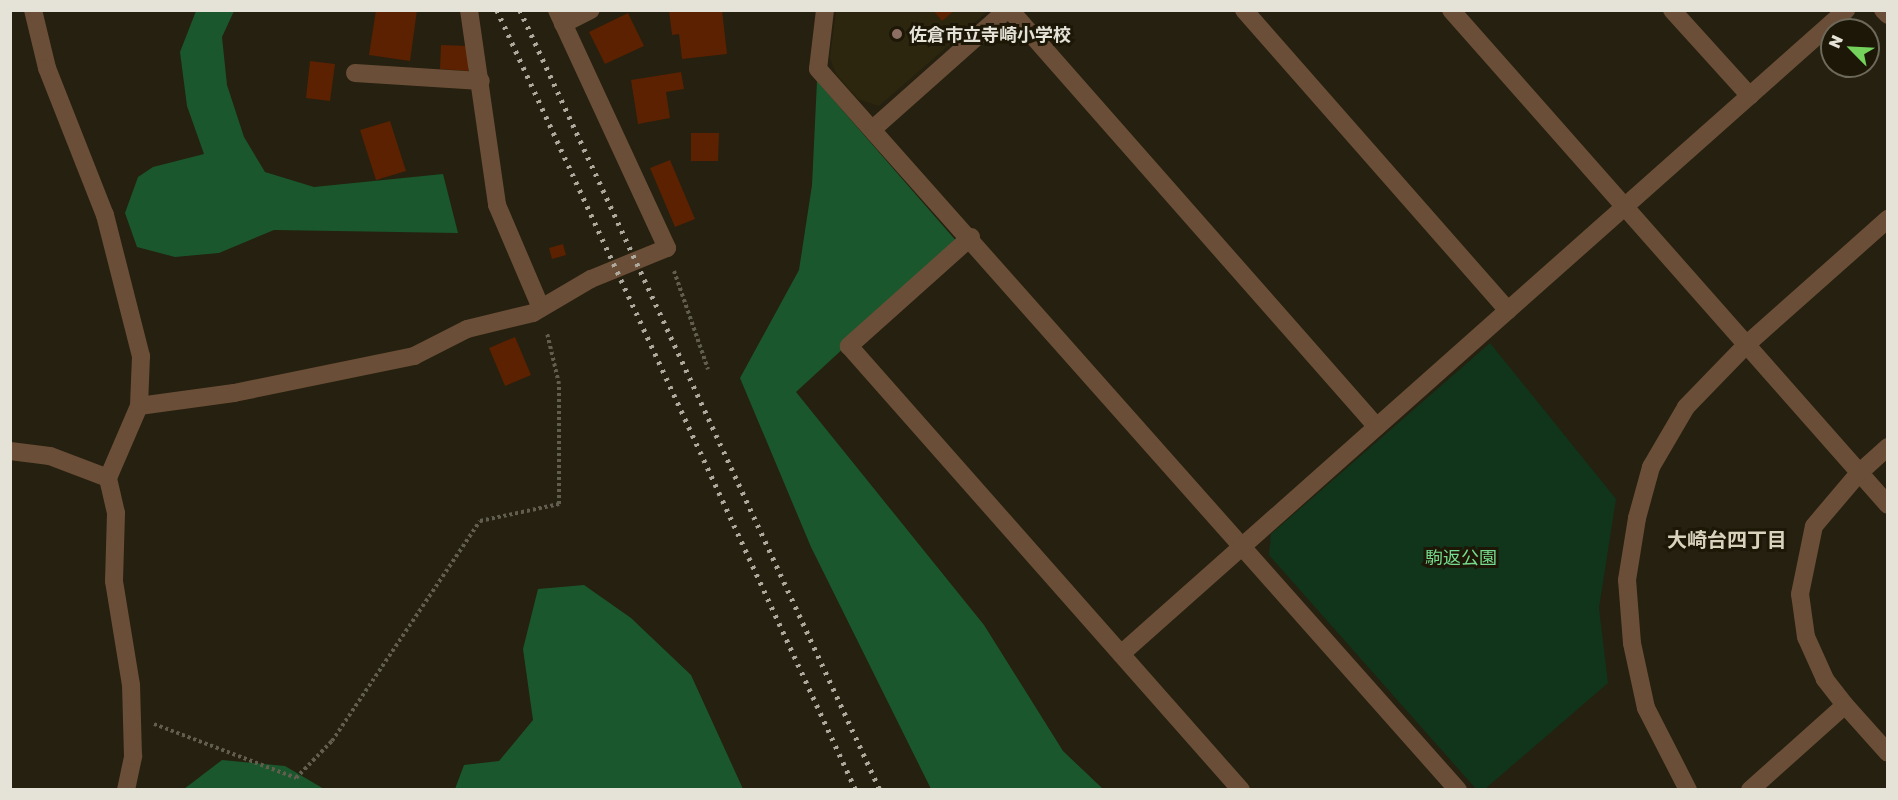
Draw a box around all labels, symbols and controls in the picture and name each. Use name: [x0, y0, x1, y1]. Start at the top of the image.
north arrow: [1820, 18, 1880, 78]
place label: 佐倉市立寺崎小学校: [909, 23, 1071, 45]
marker: 佐倉市立寺崎小学校: [890, 27, 904, 41]
text: N: [1824, 32, 1847, 51]
district label: 大崎台四丁目: [1667, 527, 1787, 551]
park label: 駒返公園: [1425, 546, 1497, 568]

